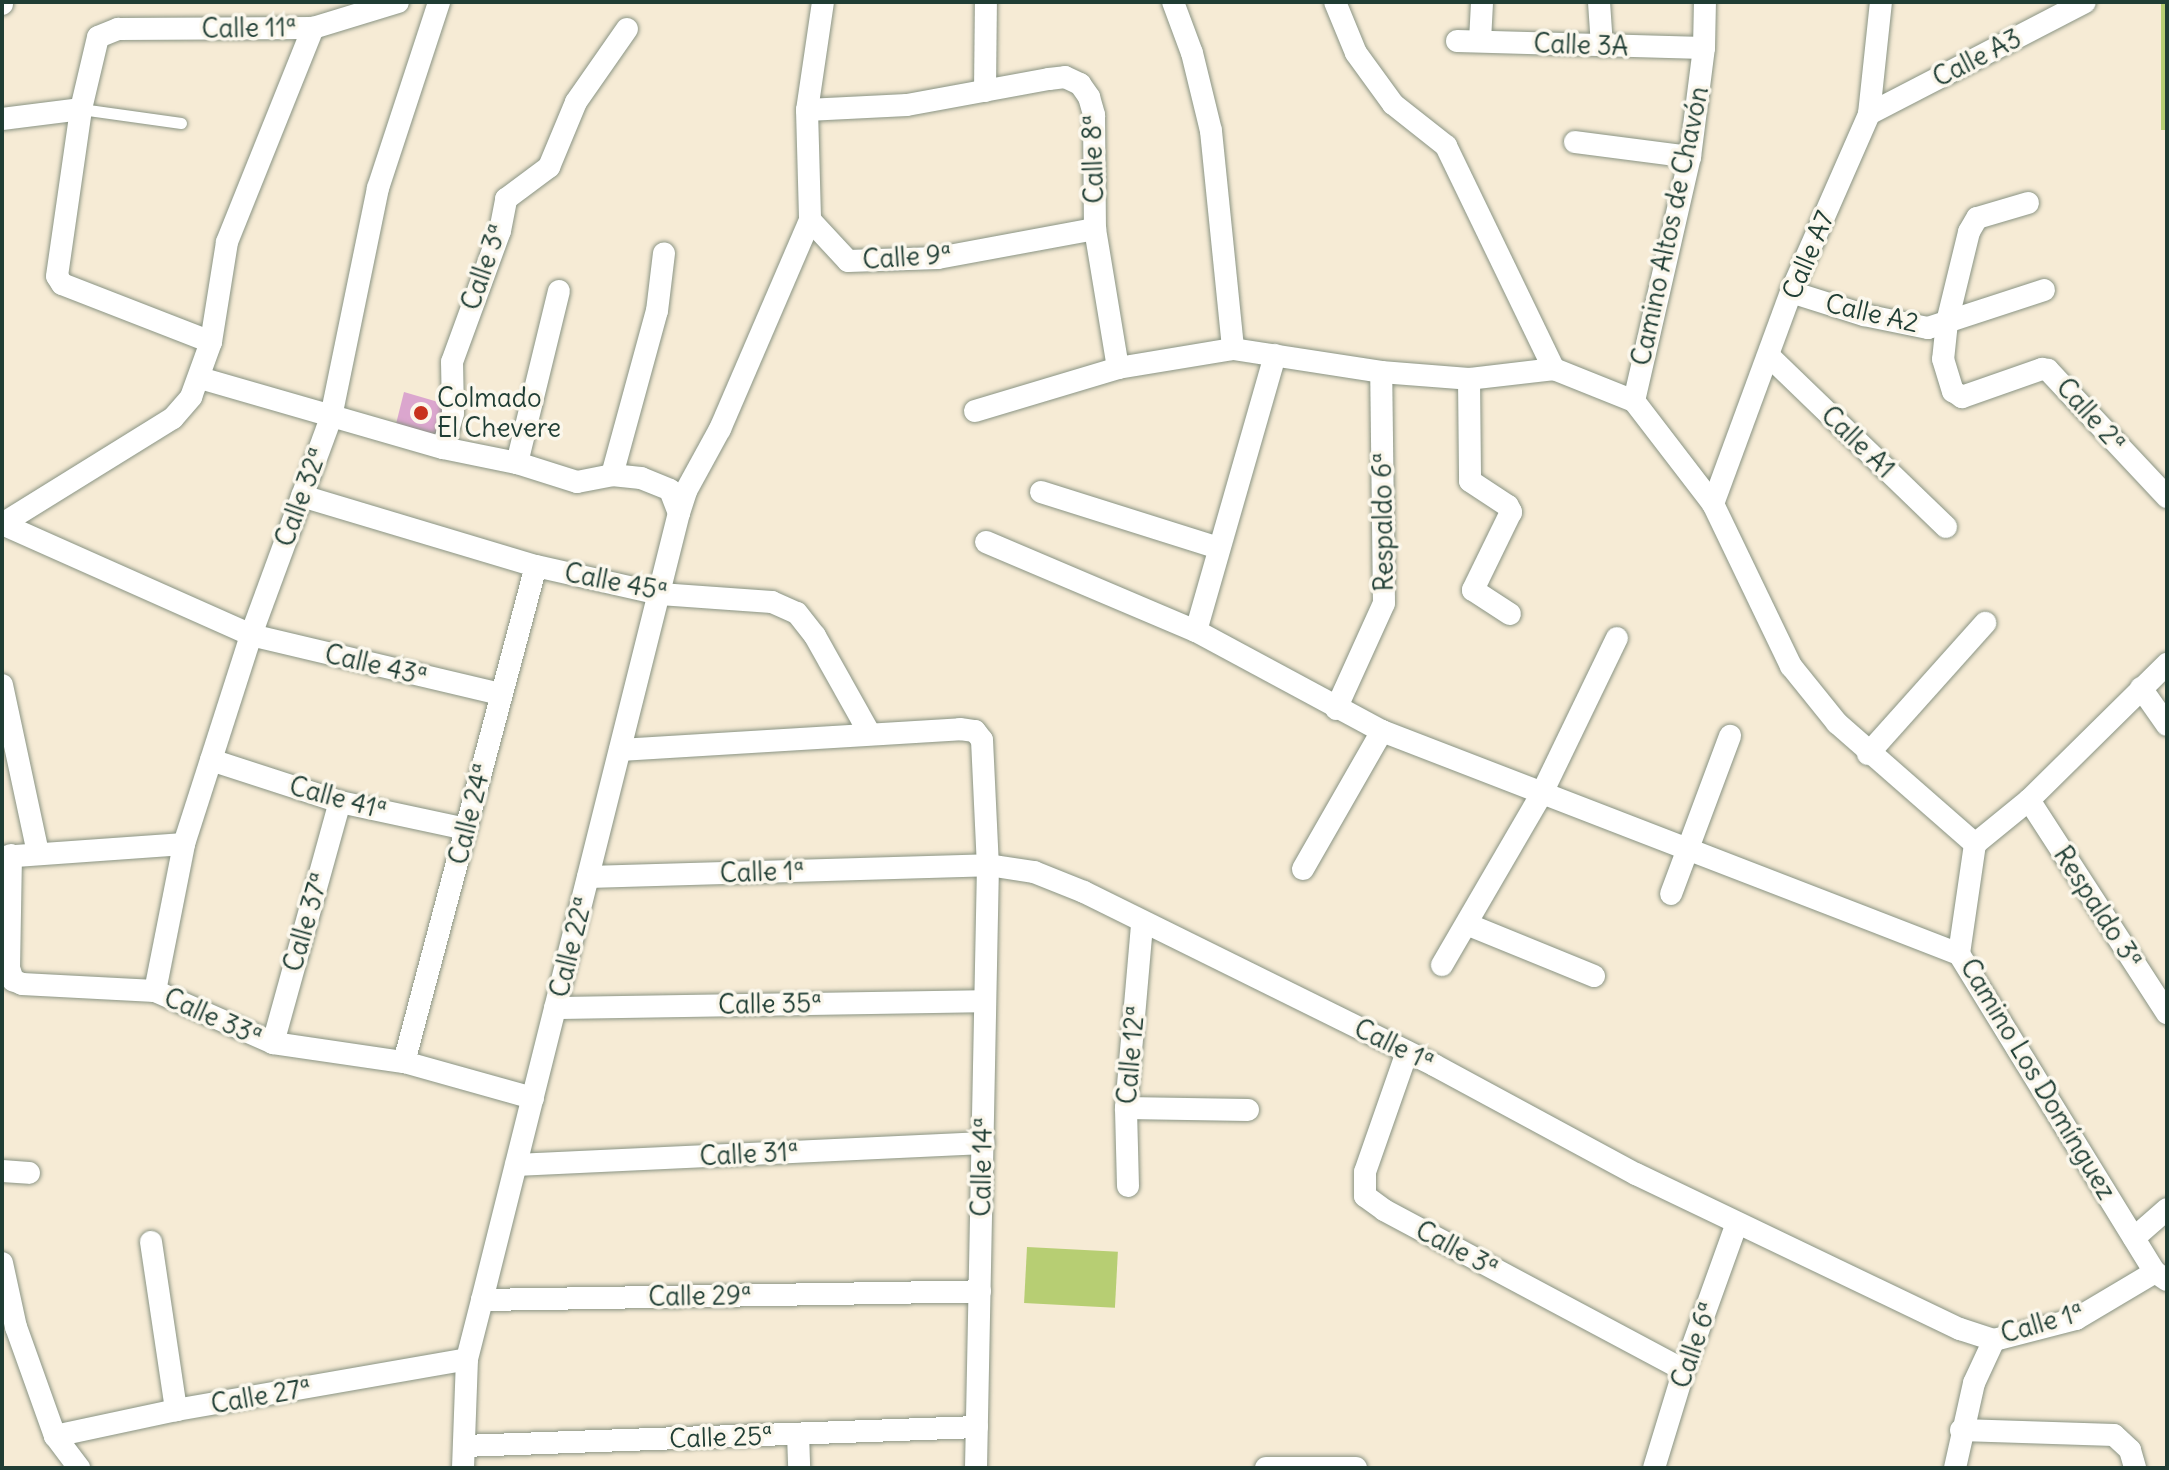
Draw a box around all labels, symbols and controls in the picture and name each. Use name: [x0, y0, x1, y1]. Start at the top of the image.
street label: Calle 11ª: [201, 12, 297, 44]
street label: Calle A3: [1928, 23, 2026, 93]
street label: Calle 3A: [1533, 28, 1629, 62]
street label: Camino Altos de Chavón: [1625, 84, 1715, 368]
street label: Calle 8ª: [1076, 114, 1110, 204]
street label: Calle A7: [1776, 206, 1840, 304]
street label: Calle 3ª: [455, 220, 513, 314]
street label: Calle 9ª: [861, 238, 953, 276]
street label: Calle A2: [1822, 287, 1922, 339]
street label: Calle 2ª: [2050, 372, 2132, 458]
place label: Colmado El Chevere: [437, 382, 561, 444]
street label: Calle A1: [1815, 399, 1901, 485]
marker: Colmado El Chevere: [412, 404, 430, 422]
street label: Calle 32ª: [269, 443, 333, 551]
street label: Respaldo 6ª: [1366, 452, 1400, 592]
street label: Calle 45ª: [562, 557, 670, 607]
street label: Calle 43ª: [322, 638, 430, 692]
street label: Calle 24ª: [442, 760, 498, 868]
street label: Calle 41ª: [286, 770, 390, 826]
street label: Respaldo 3ª: [2047, 840, 2149, 974]
street label: Calle 1ª: [719, 855, 805, 889]
street label: Calle 37ª: [277, 869, 335, 975]
street label: Calle 22ª: [543, 893, 599, 1001]
street label: Camino Los Domínguez: [1954, 953, 2122, 1205]
street label: Calle 33ª: [159, 982, 267, 1052]
street label: Calle 35ª: [718, 987, 822, 1021]
street label: Calle 12ª: [1111, 1004, 1151, 1106]
street label: Calle 1ª: [1349, 1012, 1439, 1078]
street label: Calle 14ª: [966, 1117, 998, 1217]
street label: Calle 31ª: [699, 1136, 799, 1172]
street label: Calle 3ª: [1410, 1214, 1504, 1284]
street label: Calle 29ª: [648, 1279, 752, 1313]
street label: Calle 1ª: [1997, 1296, 2087, 1350]
street label: Calle 6ª: [1665, 1298, 1723, 1392]
street label: Calle 27ª: [208, 1372, 314, 1420]
street label: Calle 25ª: [669, 1420, 773, 1454]

